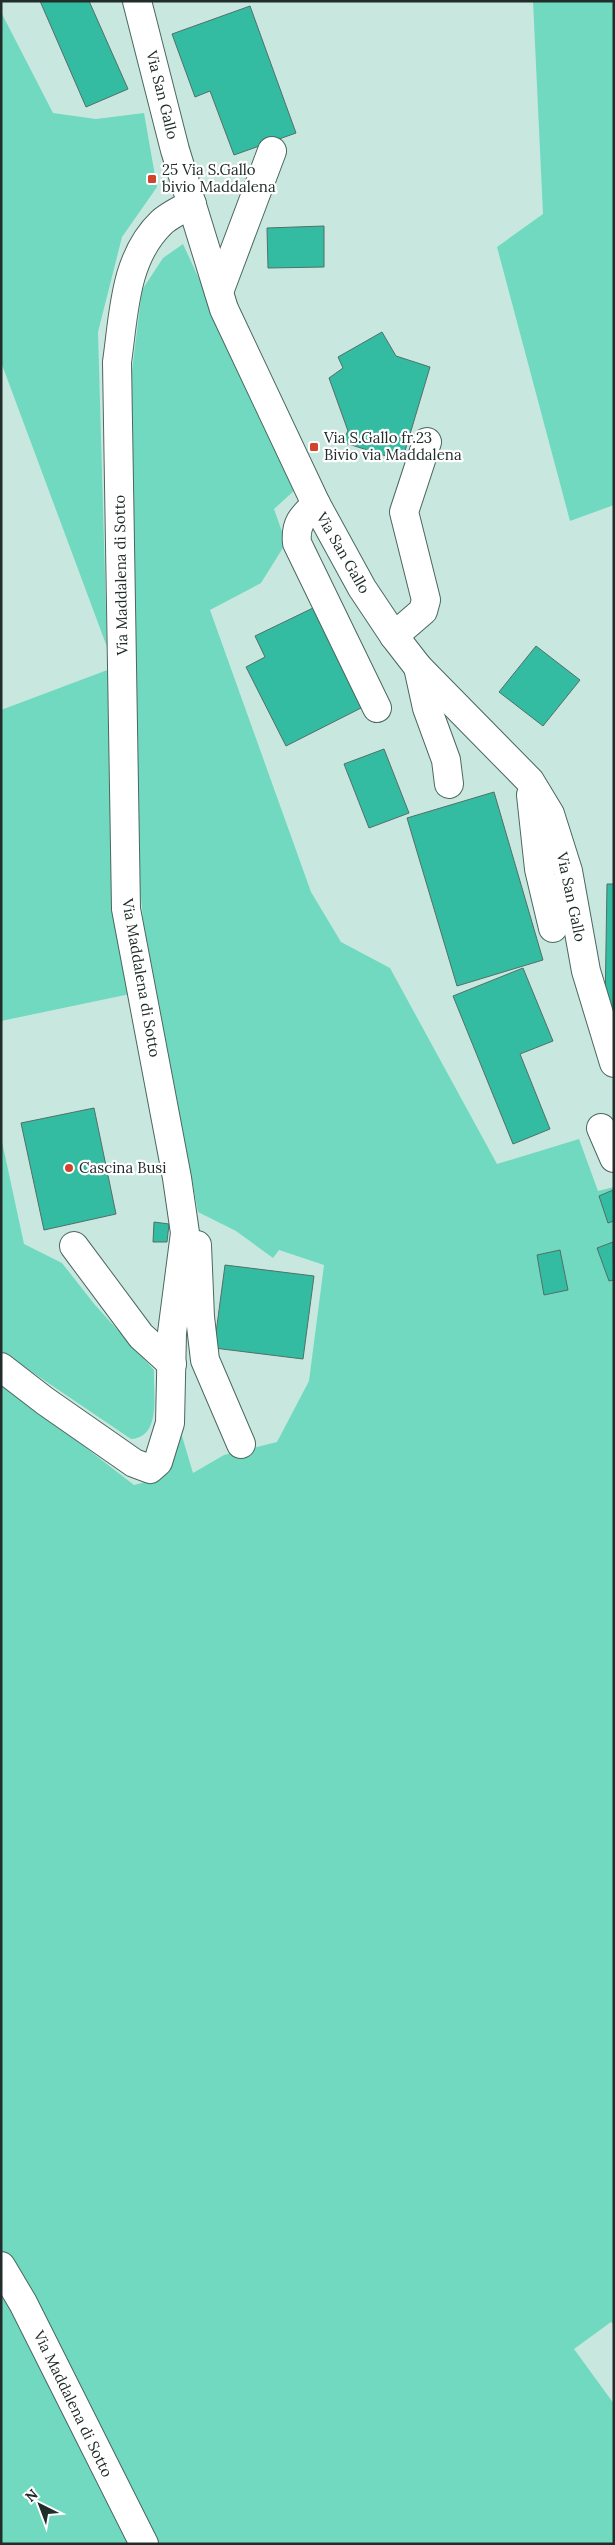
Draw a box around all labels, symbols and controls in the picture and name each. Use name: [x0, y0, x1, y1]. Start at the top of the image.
street label: Via San Gallo: [142, 48, 183, 141]
place label: 25 Via S.Gallo bivio Maddalena: [162, 160, 276, 196]
marker: 25 Via S.Gallo bivio Maddalena: [146, 173, 158, 185]
place label: Via S.Gallo fr.23 Bivio via Maddalena: [323, 428, 462, 464]
marker: Via S.Gallo fr.23 Bivio via Maddalena: [308, 441, 320, 453]
street label: Via Maddalena di Sotto: [110, 494, 131, 656]
street label: Via San Gallo: [312, 508, 374, 597]
street label: Via San Gallo: [553, 850, 590, 944]
street label: Via Maddalena di Sotto: [118, 896, 165, 1059]
place label: Cascina Busi: [79, 1158, 167, 1177]
marker: Cascina Busi: [63, 1162, 75, 1174]
street label: Via Maddalena di Sotto: [29, 2327, 117, 2480]
north arrow: [15, 2480, 65, 2530]
text: N: [21, 2485, 41, 2506]

